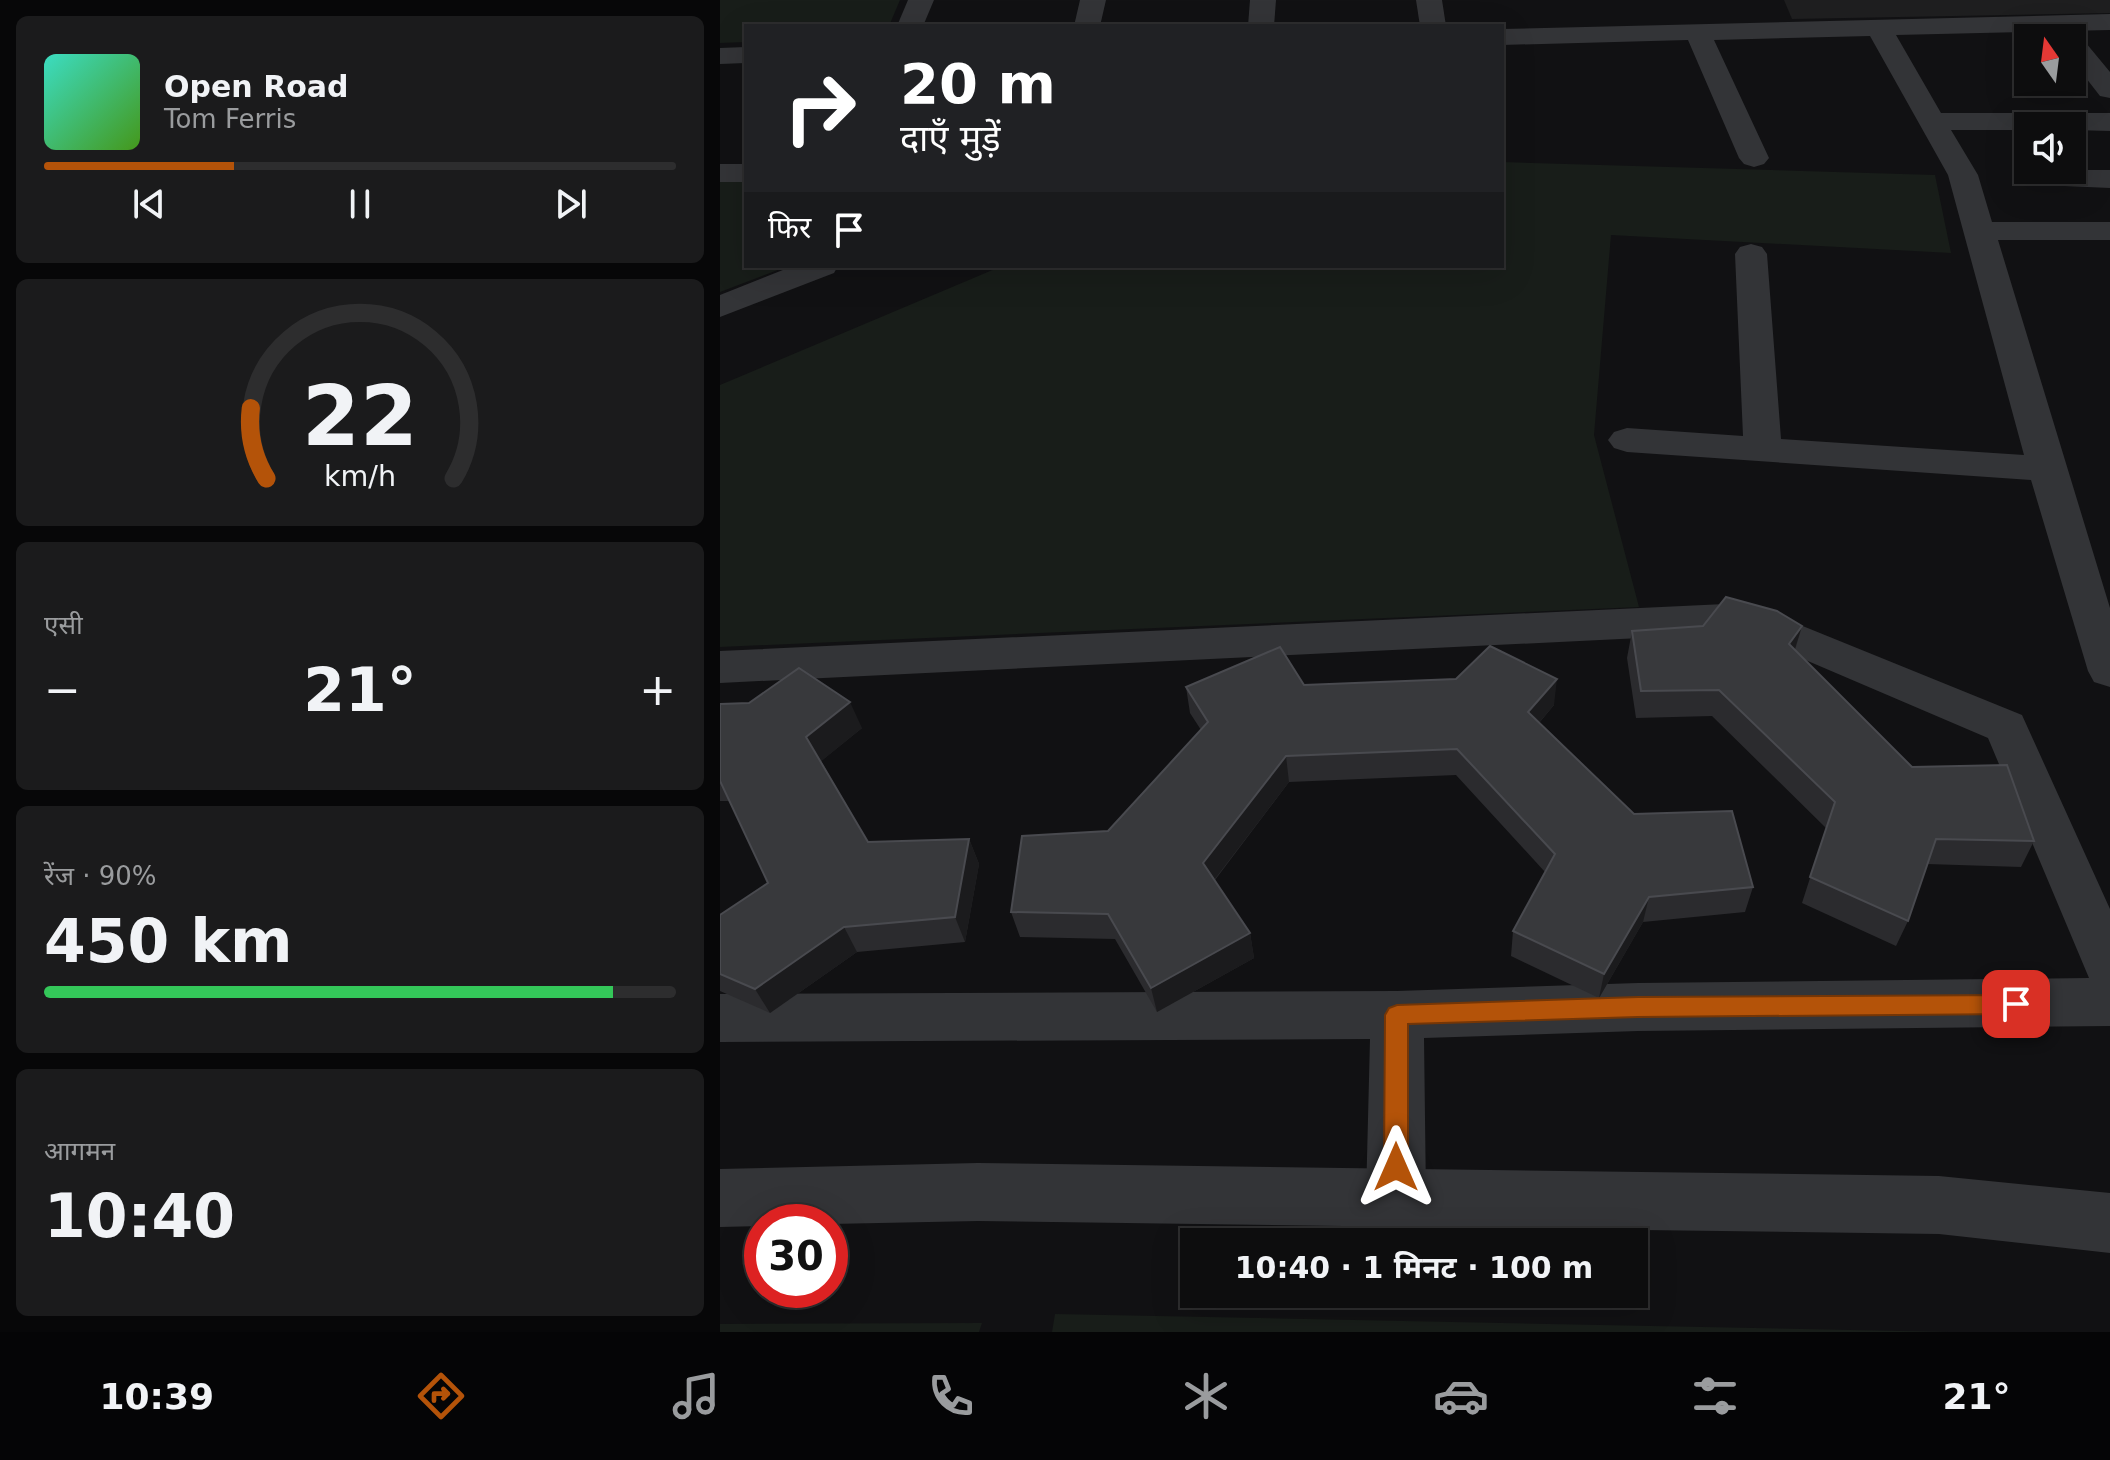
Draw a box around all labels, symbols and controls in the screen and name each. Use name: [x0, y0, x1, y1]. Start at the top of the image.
north arrow: [2014, 24, 2086, 96]
map controls: [2014, 24, 2086, 184]
text: 20 m: [900, 51, 1056, 116]
icon: right: [768, 56, 872, 160]
text: Open Road: [164, 69, 349, 104]
text: Tom Ferris: [164, 104, 296, 134]
button: sound: [2014, 112, 2086, 184]
text: दाएँ मुड़ें: [900, 118, 1001, 159]
icon: previous: [127, 182, 171, 226]
icon: pause: [338, 182, 382, 226]
icon: next: [549, 182, 593, 226]
icon: arrive: [827, 208, 871, 252]
text: फिर: [768, 210, 811, 245]
text: 22: [302, 367, 418, 464]
text: km/h: [324, 459, 396, 493]
text: एसी: [44, 610, 83, 640]
text: 21°: [303, 655, 417, 725]
text: −: [44, 664, 81, 715]
text: +: [639, 664, 676, 715]
text: रेंज · 90%: [44, 861, 157, 891]
text: 450 km: [44, 906, 293, 976]
pin: [1982, 970, 2050, 1038]
icon: arrive: [1994, 982, 2038, 1026]
position arrow: [1354, 1125, 1438, 1209]
text: आगमन: [44, 1136, 115, 1166]
text: 10:40: [44, 1181, 235, 1251]
speed limit sign: 30: [744, 1204, 848, 1308]
text: 10:40 · 1 मिनट · 100 m: [1235, 1250, 1593, 1285]
icon: directions: [413, 1368, 469, 1424]
icon: music: [668, 1368, 724, 1424]
icon: phone: [923, 1368, 979, 1424]
icon: climate: [1178, 1368, 1234, 1424]
icon: car: [1433, 1368, 1489, 1424]
icon: filters: [1687, 1368, 1743, 1424]
text: 10:39: [99, 1376, 214, 1417]
text: 21°: [1942, 1376, 2011, 1417]

